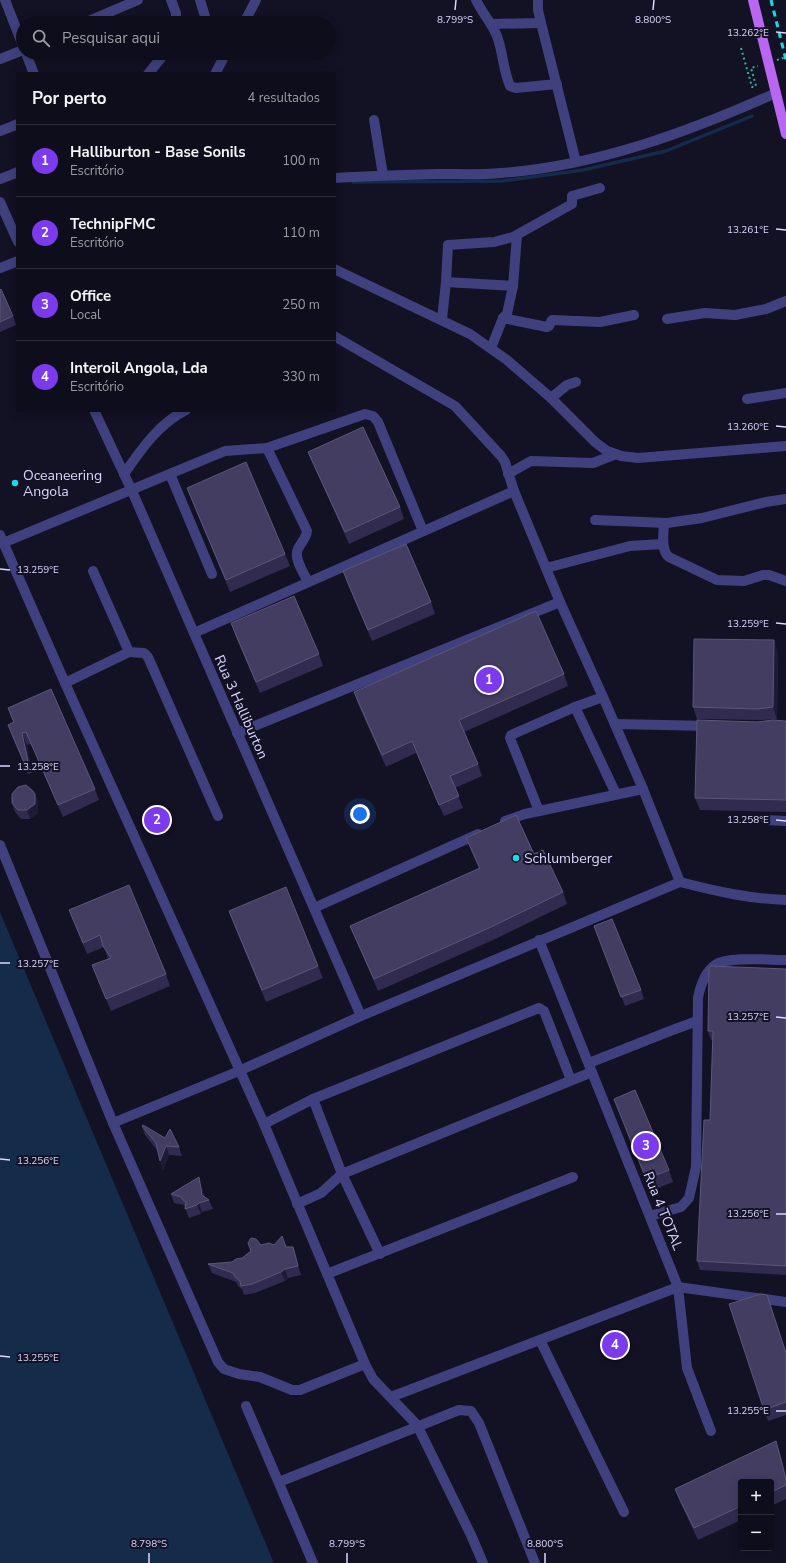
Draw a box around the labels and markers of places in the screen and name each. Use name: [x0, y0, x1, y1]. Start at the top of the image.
place label: Oceaneering Angola: [23, 466, 102, 501]
marker: Oceaneering Angola: [10, 478, 20, 488]
pin: 1: [476, 665, 502, 695]
pin: 2: [144, 805, 170, 835]
place label: Schlumberger: [524, 849, 612, 868]
marker: Schlumberger: [511, 853, 521, 863]
pin: 3: [633, 1131, 659, 1161]
pin: 4: [602, 1330, 628, 1360]

